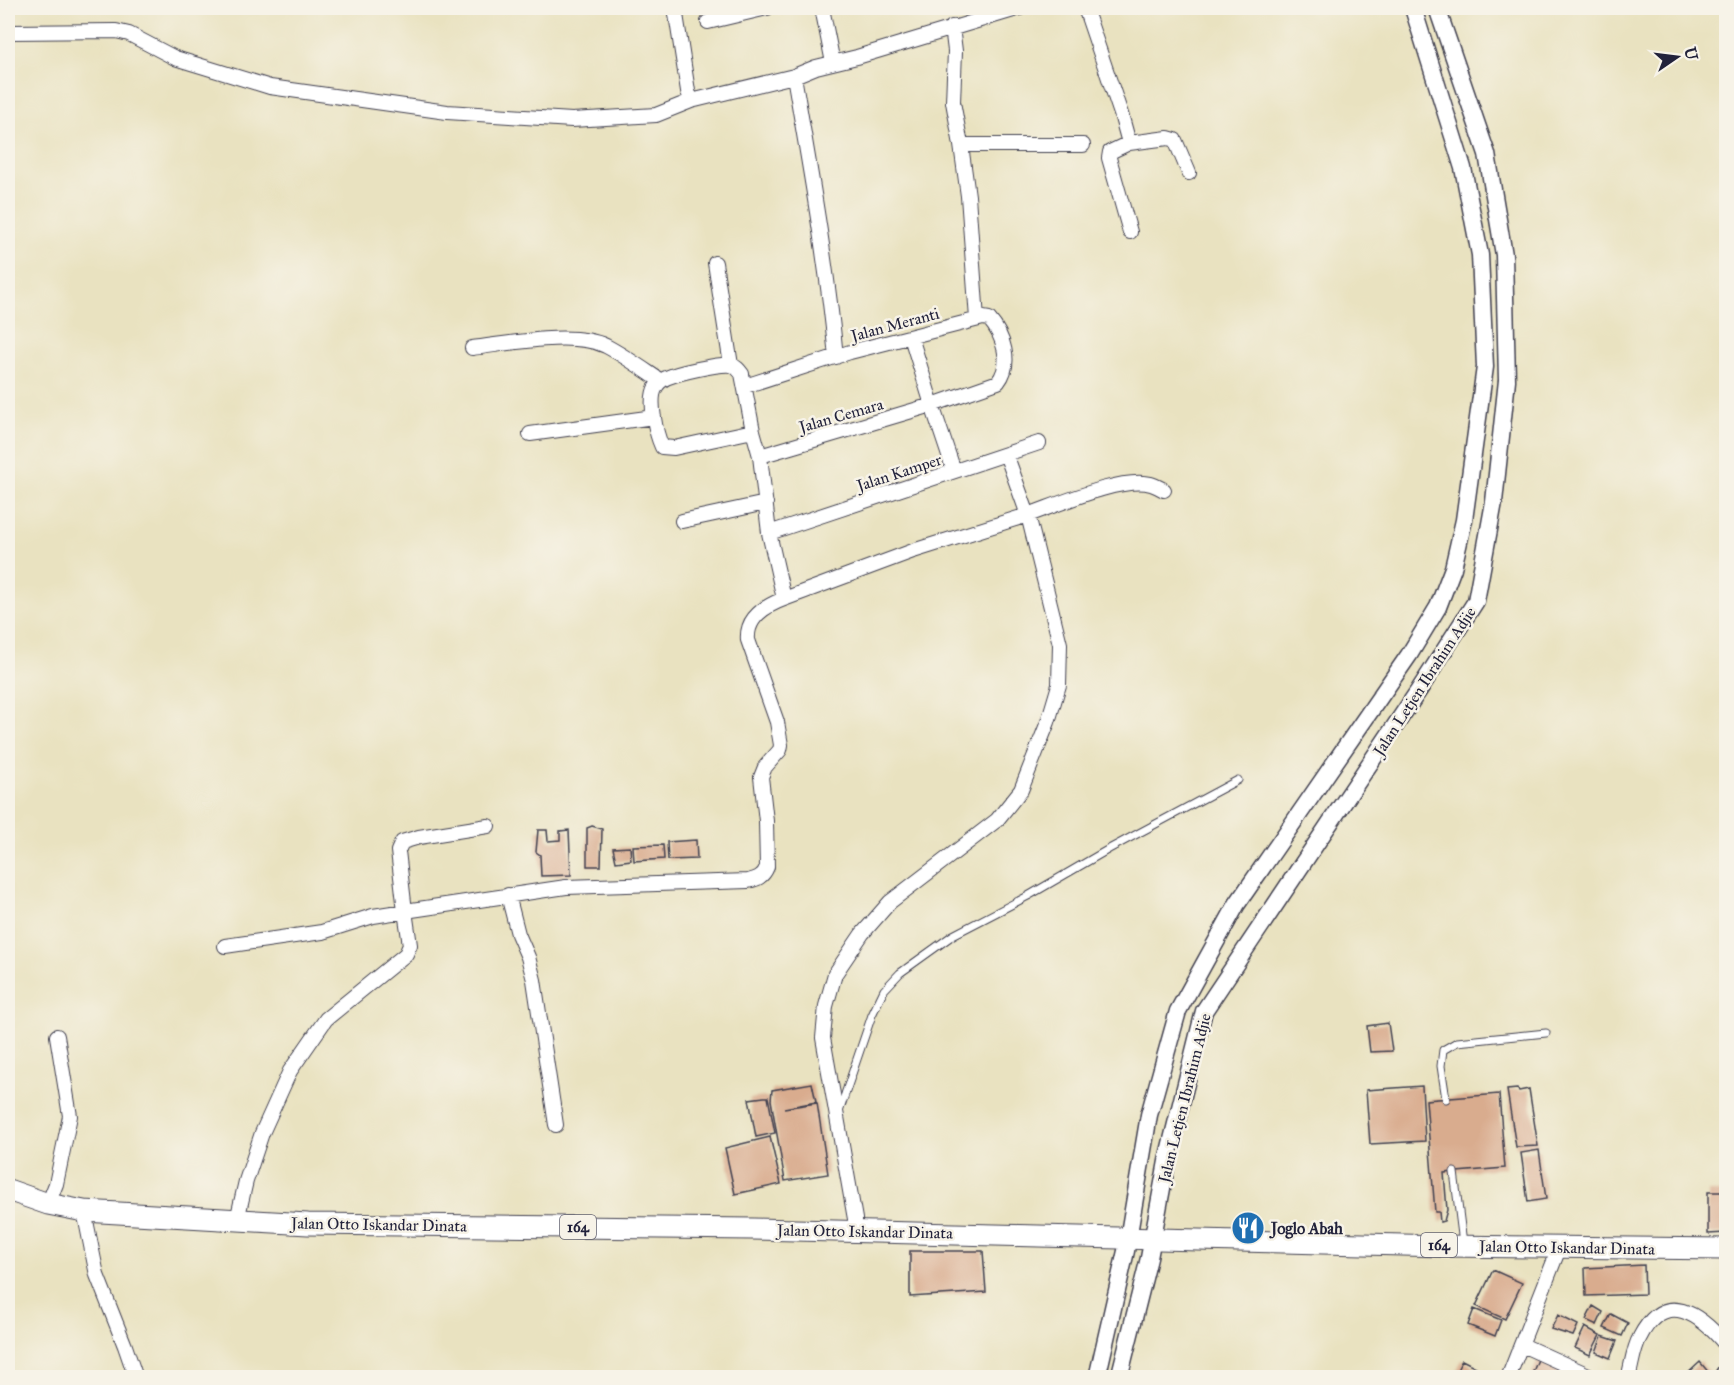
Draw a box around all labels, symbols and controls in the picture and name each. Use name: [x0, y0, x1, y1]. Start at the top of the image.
north arrow: [1647, 27, 1707, 87]
text: U: [1680, 45, 1702, 62]
street label: Jalan Meranti: [847, 303, 942, 347]
street label: Jalan Cemara: [795, 394, 886, 438]
street label: Jalan Kamper: [852, 450, 944, 497]
street label: Jalan Letjen Ibrahim Adjie: [1368, 603, 1481, 762]
street label: Jalan Letjen Ibrahim Adjie: [1154, 1011, 1216, 1187]
restaurant icon: Joglo Abah: [1230, 1210, 1266, 1246]
street label: Jalan Otto Iskandar Dinata: [289, 1213, 467, 1237]
road number: 164: [560, 1215, 596, 1239]
place label: Joglo Abah: [1269, 1219, 1343, 1239]
street label: Jalan Otto Iskandar Dinata: [775, 1220, 953, 1244]
road number: 164: [1421, 1233, 1457, 1257]
street label: Jalan Otto Iskandar Dinata: [1477, 1236, 1655, 1260]

